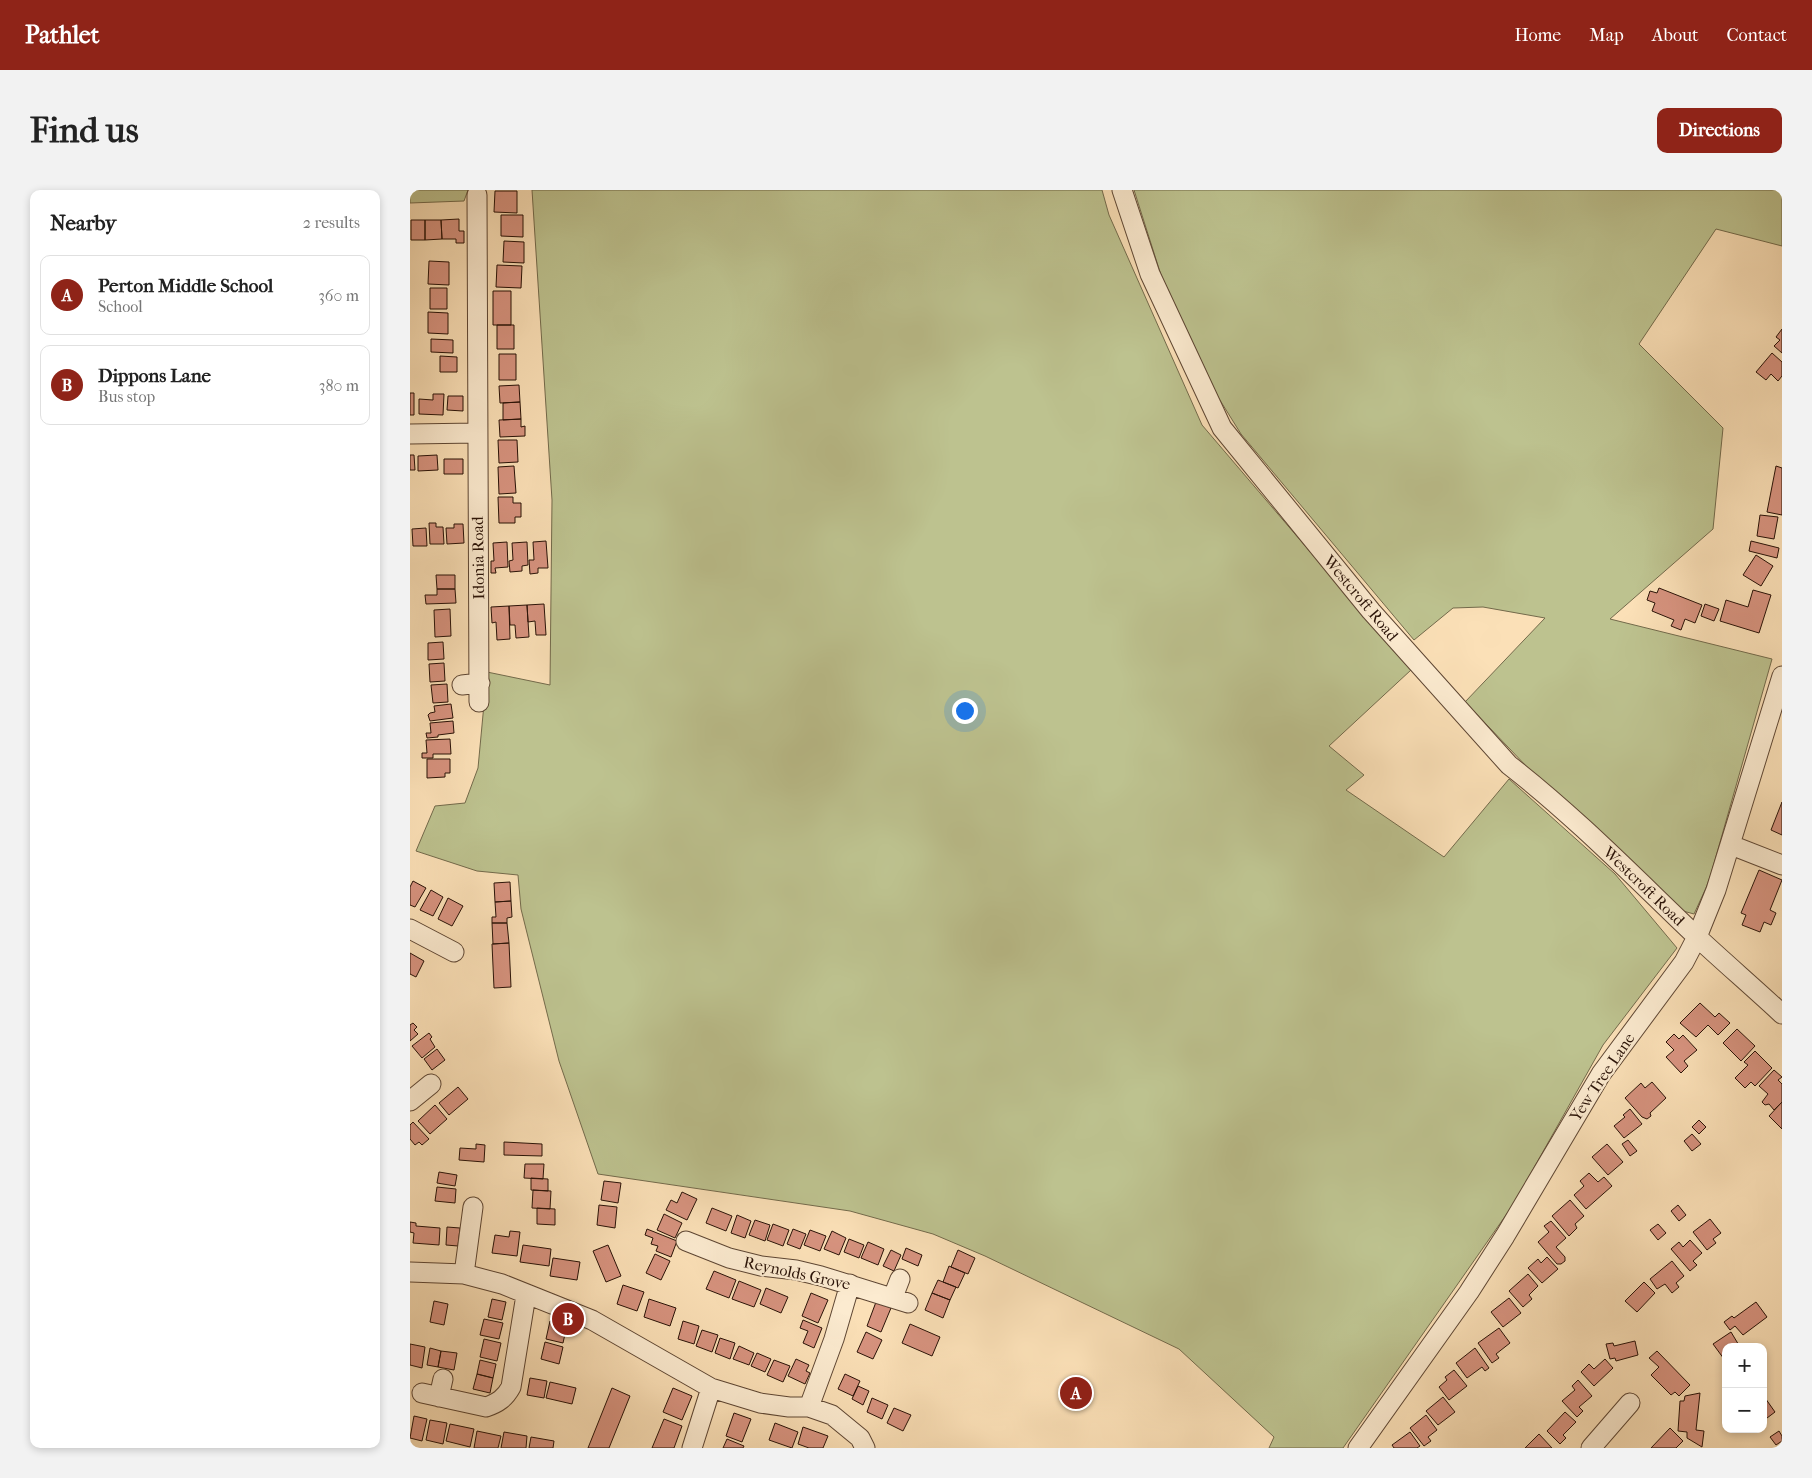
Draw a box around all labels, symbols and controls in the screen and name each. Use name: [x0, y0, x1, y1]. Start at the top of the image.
text: Pathlet: [25, 21, 99, 49]
text: Home: [1514, 25, 1561, 46]
text: Map: [1589, 25, 1624, 46]
text: About: [1652, 25, 1698, 46]
text: Contact: [1726, 25, 1787, 46]
button: Directions: [1657, 108, 1782, 153]
text: Find us: [30, 110, 139, 151]
text: Nearby: [50, 211, 116, 235]
text: 2 results: [303, 213, 360, 232]
text: Perton Middle School: [98, 275, 273, 297]
text: A: [62, 286, 72, 305]
text: 360 m: [318, 286, 359, 305]
text: School: [98, 297, 143, 316]
text: Dippons Lane: [98, 365, 211, 387]
text: B: [62, 376, 72, 395]
text: 380 m: [319, 376, 359, 395]
text: Bus stop: [98, 387, 155, 406]
street label: Idonia Road: [468, 516, 488, 600]
street label: Westcroft Road: [1319, 551, 1403, 645]
your location: [952, 698, 978, 724]
street label: Westcroft Road: [1599, 842, 1689, 930]
street label: Yew Tree Lane: [1565, 1029, 1639, 1126]
street label: Reynolds Grove: [742, 1252, 852, 1294]
pin: B: [552, 1300, 584, 1338]
map controls: [1722, 1343, 1767, 1433]
button: +: [1722, 1343, 1767, 1388]
pin: A: [1060, 1374, 1092, 1412]
button: −: [1722, 1388, 1767, 1433]

